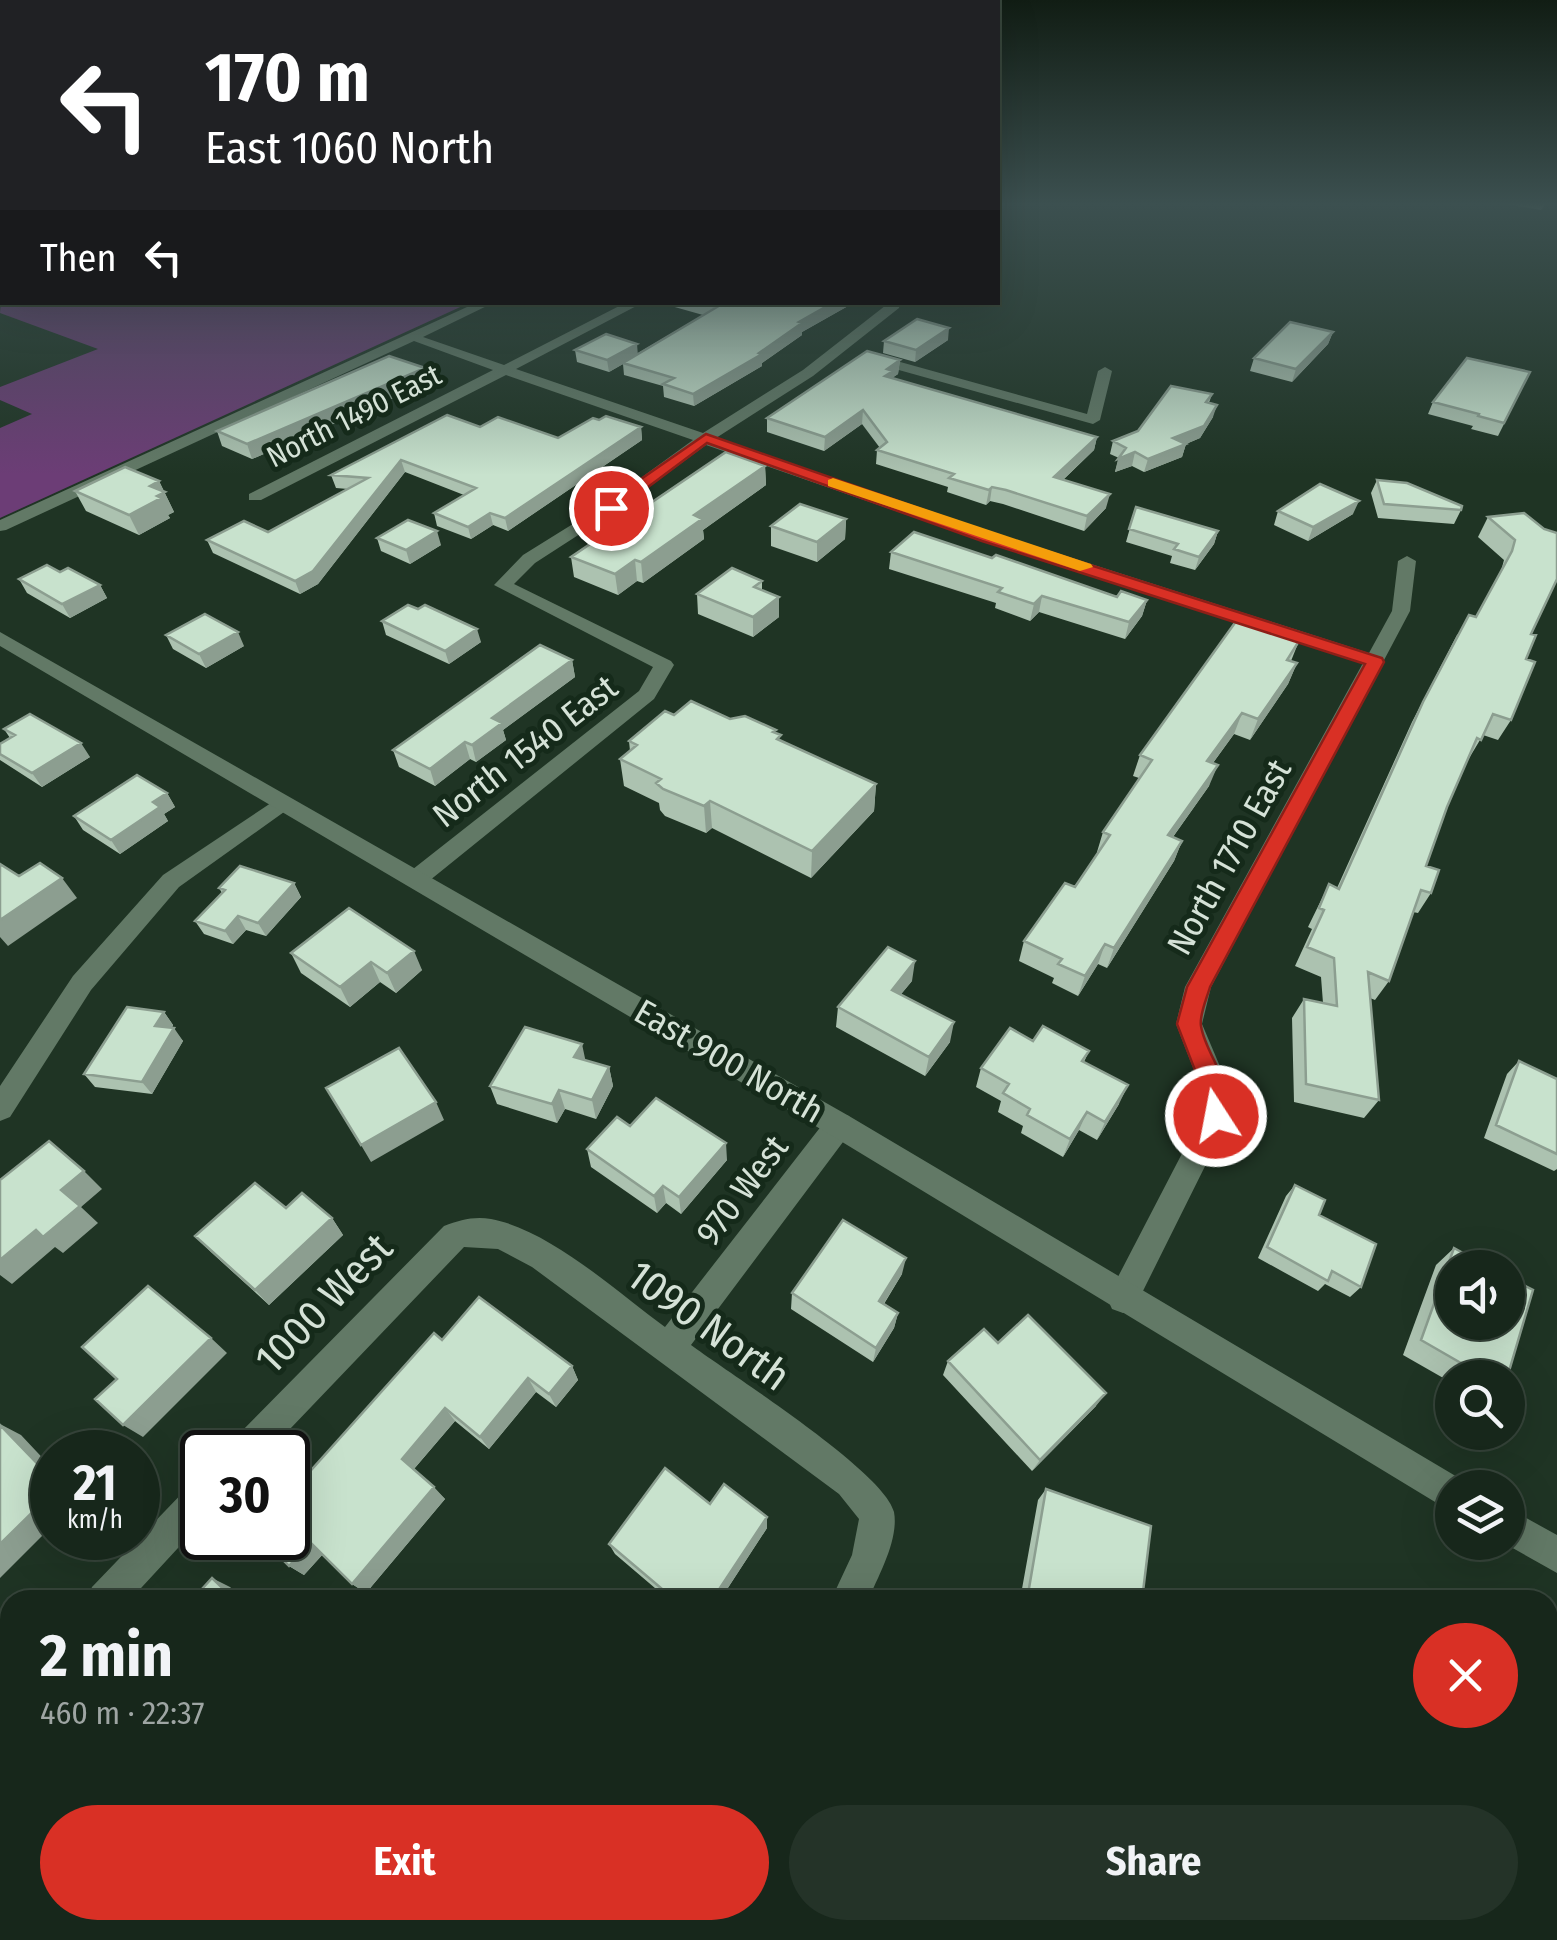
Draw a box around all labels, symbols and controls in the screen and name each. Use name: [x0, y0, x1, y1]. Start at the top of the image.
text: 170 m: [205, 36, 370, 120]
icon: left: [40, 40, 170, 170]
text: East 1060 North: [205, 121, 494, 175]
icon: left: [136, 230, 191, 285]
text: Then: [40, 235, 116, 281]
street label: North 1490 East: [261, 357, 447, 475]
pin: [569, 466, 654, 551]
icon: arrive: [584, 481, 639, 536]
street label: North 1540 East: [424, 666, 626, 836]
street label: North 1710 East: [1158, 752, 1300, 962]
street label: East 900 North: [627, 990, 831, 1132]
position arrow: [1164, 1064, 1268, 1168]
street label: 970 West: [687, 1126, 797, 1253]
street label: 1000 West: [245, 1223, 403, 1384]
street label: 1090 North: [618, 1250, 799, 1401]
map controls: [1435, 1250, 1525, 1560]
button: sound: [1435, 1250, 1525, 1340]
button: search: [1435, 1360, 1525, 1450]
speed limit sign: 30: [180, 1430, 310, 1560]
text: 21: [73, 1453, 117, 1513]
button: layers: [1435, 1470, 1525, 1560]
text: km/h: [67, 1505, 123, 1535]
text: 2 min: [40, 1620, 173, 1692]
button: close: [1413, 1623, 1518, 1728]
text: 460 m · 22:37: [40, 1694, 205, 1732]
button: Exit: [40, 1805, 769, 1920]
button: Share: [789, 1805, 1518, 1920]

